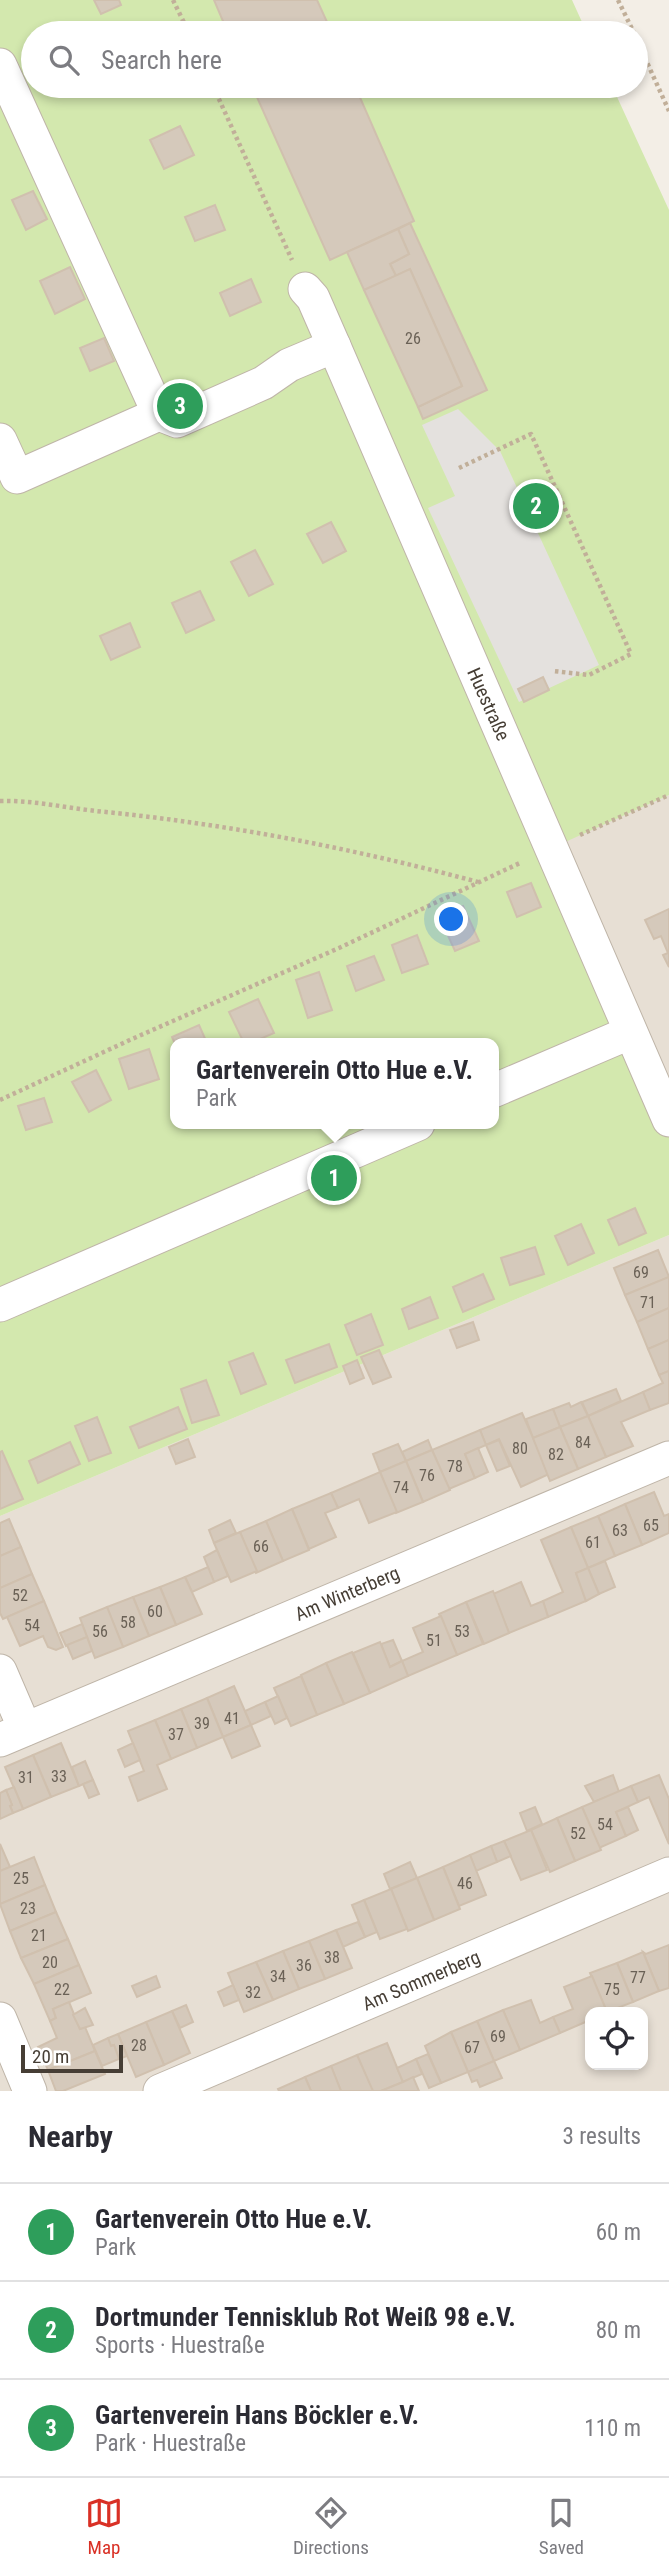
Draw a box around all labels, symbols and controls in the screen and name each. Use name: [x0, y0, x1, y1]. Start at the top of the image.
search box: [21, 21, 648, 98]
icon: search: [45, 41, 83, 79]
text: Search here: [101, 45, 222, 75]
house number: 26: [405, 329, 421, 348]
pin: 3: [157, 380, 203, 432]
pin: 2: [513, 480, 559, 532]
street label: Huestraße: [462, 664, 515, 744]
your location: [434, 902, 468, 936]
popup: [170, 1038, 499, 1129]
text: Gartenverein Otto Hue e.V.: [196, 1055, 473, 1085]
text: Park: [196, 1085, 237, 1112]
pin: 1: [311, 1152, 357, 1204]
house number: 69: [633, 1263, 649, 1282]
house number: 71: [640, 1293, 656, 1312]
house number: 84: [575, 1433, 591, 1452]
house number: 80: [512, 1439, 528, 1458]
house number: 82: [548, 1445, 564, 1464]
house number: 78: [447, 1457, 463, 1476]
house number: 76: [419, 1466, 435, 1485]
house number: 74: [393, 1478, 409, 1497]
house number: 65: [643, 1516, 659, 1535]
house number: 63: [612, 1521, 628, 1540]
house number: 61: [585, 1533, 601, 1552]
house number: 66: [253, 1537, 269, 1556]
street label: Am Winterberg: [291, 1561, 403, 1626]
house number: 52: [12, 1586, 28, 1605]
house number: 60: [147, 1602, 163, 1621]
house number: 58: [120, 1613, 136, 1632]
house number: 54: [24, 1616, 40, 1635]
house number: 56: [92, 1622, 108, 1641]
house number: 53: [454, 1622, 470, 1641]
house number: 51: [426, 1631, 442, 1650]
house number: 41: [224, 1709, 240, 1728]
house number: 39: [194, 1714, 210, 1733]
house number: 37: [168, 1725, 184, 1744]
house number: 33: [51, 1767, 67, 1786]
house number: 31: [18, 1768, 34, 1787]
house number: 54: [597, 1815, 613, 1834]
house number: 52: [570, 1824, 586, 1843]
house number: 25: [13, 1869, 29, 1888]
house number: 46: [457, 1874, 473, 1893]
house number: 23: [20, 1899, 36, 1918]
house number: 21: [31, 1926, 47, 1945]
street label: Am Sommerberg: [359, 1945, 483, 2016]
house number: 38: [324, 1948, 340, 1967]
house number: 20: [42, 1953, 58, 1972]
house number: 36: [296, 1956, 312, 1975]
house number: 34: [270, 1967, 286, 1986]
house number: 77: [630, 1968, 646, 1987]
house number: 22: [54, 1980, 70, 1999]
house number: 75: [604, 1980, 620, 1999]
house number: 32: [245, 1983, 261, 2002]
map controls: [585, 2007, 648, 2070]
button: locate: [585, 2007, 648, 2070]
house number: 69: [490, 2027, 506, 2046]
house number: 28: [131, 2036, 147, 2055]
house number: 67: [464, 2038, 480, 2057]
scale bar: [21, 2042, 122, 2074]
text: 20 m: [32, 2045, 69, 2068]
text: Nearby: [28, 2119, 113, 2154]
text: 3 results: [563, 2123, 641, 2150]
text: Gartenverein Otto Hue e.V.: [95, 2204, 372, 2234]
text: 1: [45, 2219, 57, 2246]
text: 60 m: [596, 2219, 641, 2246]
text: Park: [95, 2234, 136, 2261]
text: Dortmunder Tennisklub Rot Weiß 98 e.V.: [95, 2302, 516, 2332]
text: 2: [45, 2317, 57, 2344]
text: 80 m: [596, 2317, 641, 2344]
text: Sports · Huestraße: [95, 2332, 265, 2359]
text: Gartenverein Hans Böckler e.V.: [95, 2400, 419, 2430]
text: 3: [45, 2415, 57, 2442]
text: 110 m: [584, 2415, 641, 2442]
text: Park · Huestraße: [95, 2430, 246, 2457]
tab: Map: [85, 2494, 123, 2559]
tab: Directions: [293, 2494, 369, 2559]
tab: Saved: [539, 2494, 584, 2559]

